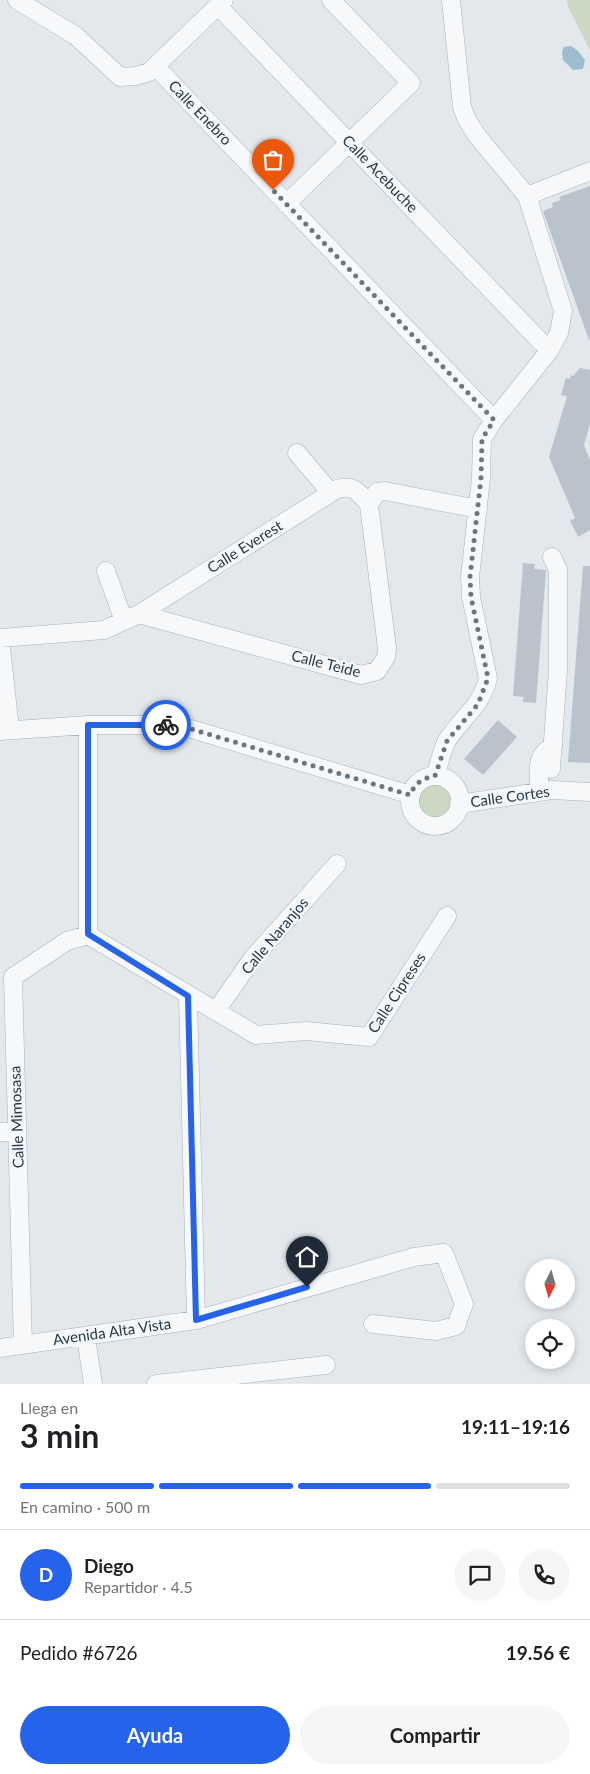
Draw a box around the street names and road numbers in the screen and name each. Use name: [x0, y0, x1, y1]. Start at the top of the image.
street label: Calle Enebro: [165, 76, 236, 148]
street label: Calle Acebuche: [339, 131, 422, 216]
street label: Calle Everest: [204, 516, 286, 576]
street label: Calle Teide: [290, 646, 363, 680]
street label: Calle Cortes: [469, 782, 551, 810]
street label: Calle Naranjos: [237, 893, 312, 977]
street label: Calle Cipreses: [363, 949, 429, 1036]
street label: Calle Mimosasa: [5, 1066, 27, 1169]
street label: Avenida Alta Vista: [52, 1314, 172, 1348]

